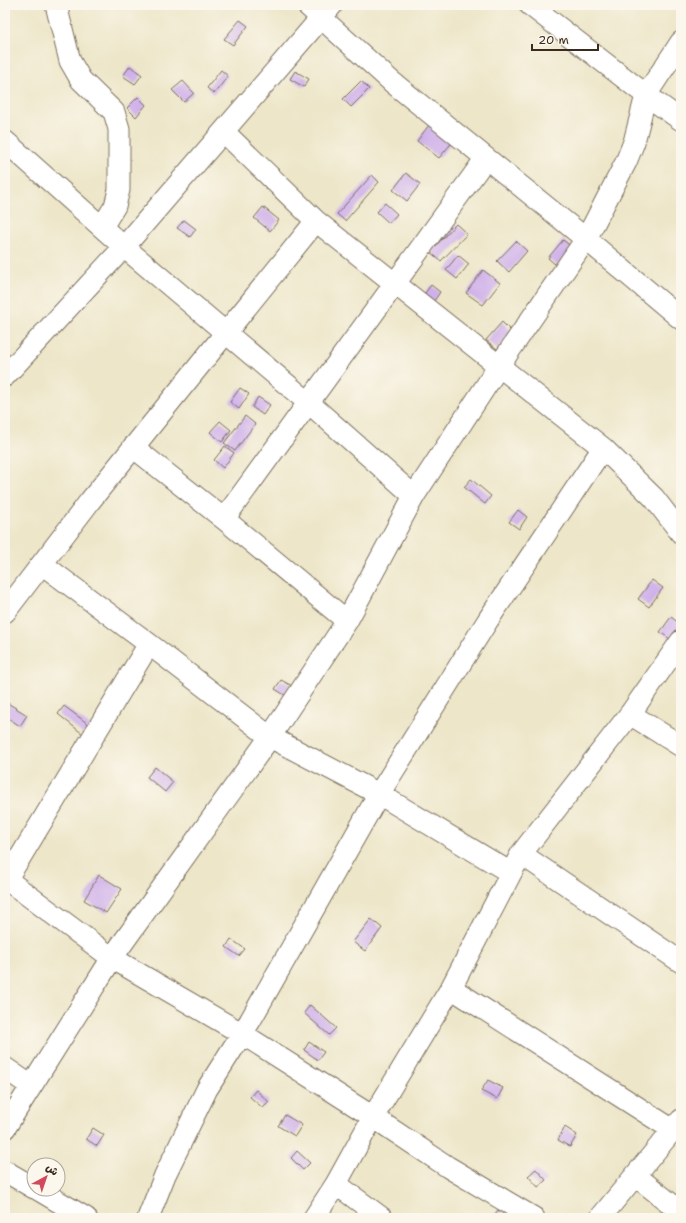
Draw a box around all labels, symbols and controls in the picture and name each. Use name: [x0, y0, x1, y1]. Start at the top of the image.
scale bar: [532, 26, 598, 52]
text: 20 m: [538, 32, 569, 48]
north arrow: [26, 1157, 66, 1197]
text: ش: [43, 1160, 62, 1179]

